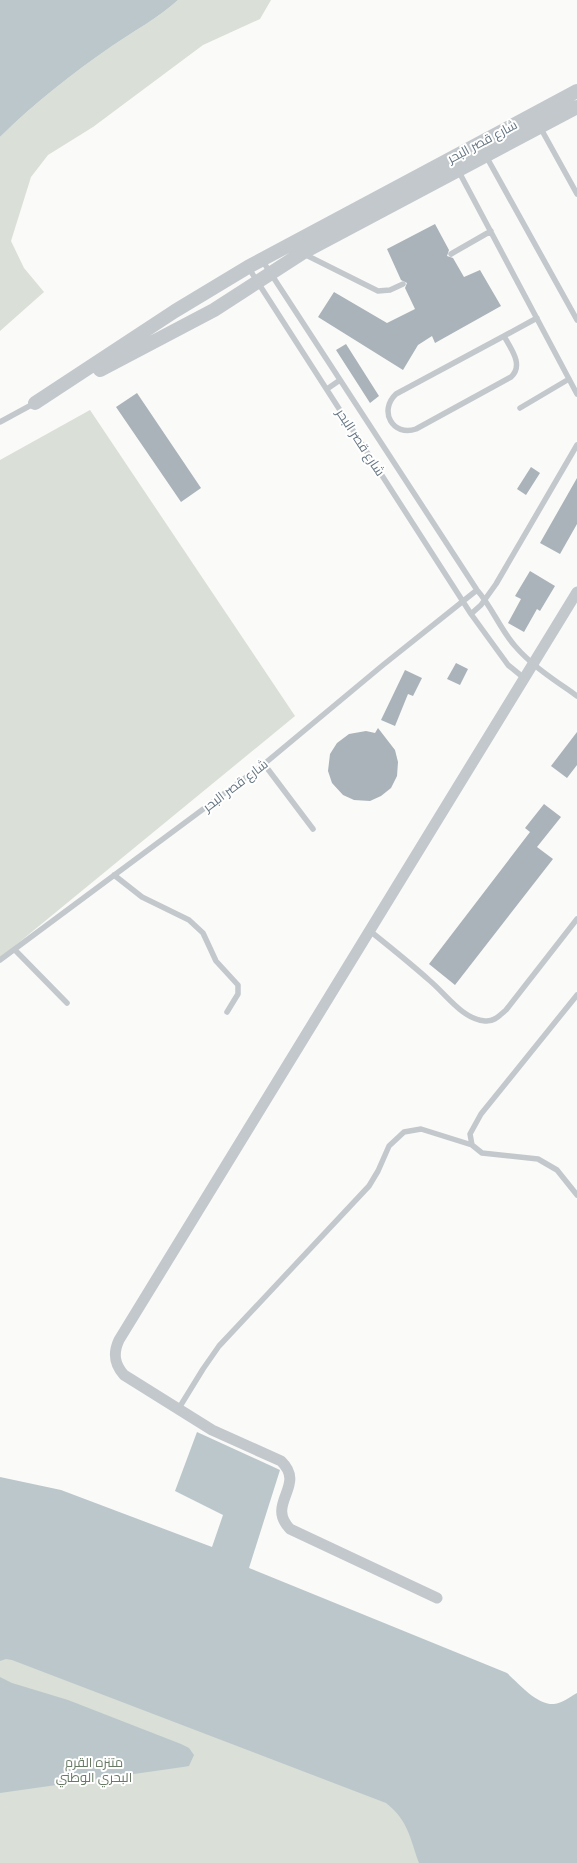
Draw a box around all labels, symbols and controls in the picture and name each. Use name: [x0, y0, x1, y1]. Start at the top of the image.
street label: شارع قصر البحر: [443, 116, 520, 167]
street label: شارع قصر البحر: [332, 405, 389, 479]
street label: شارع قصر البحر: [199, 755, 271, 816]
park label: متنزه القرم البحري الوطني: [56, 1754, 132, 1788]

